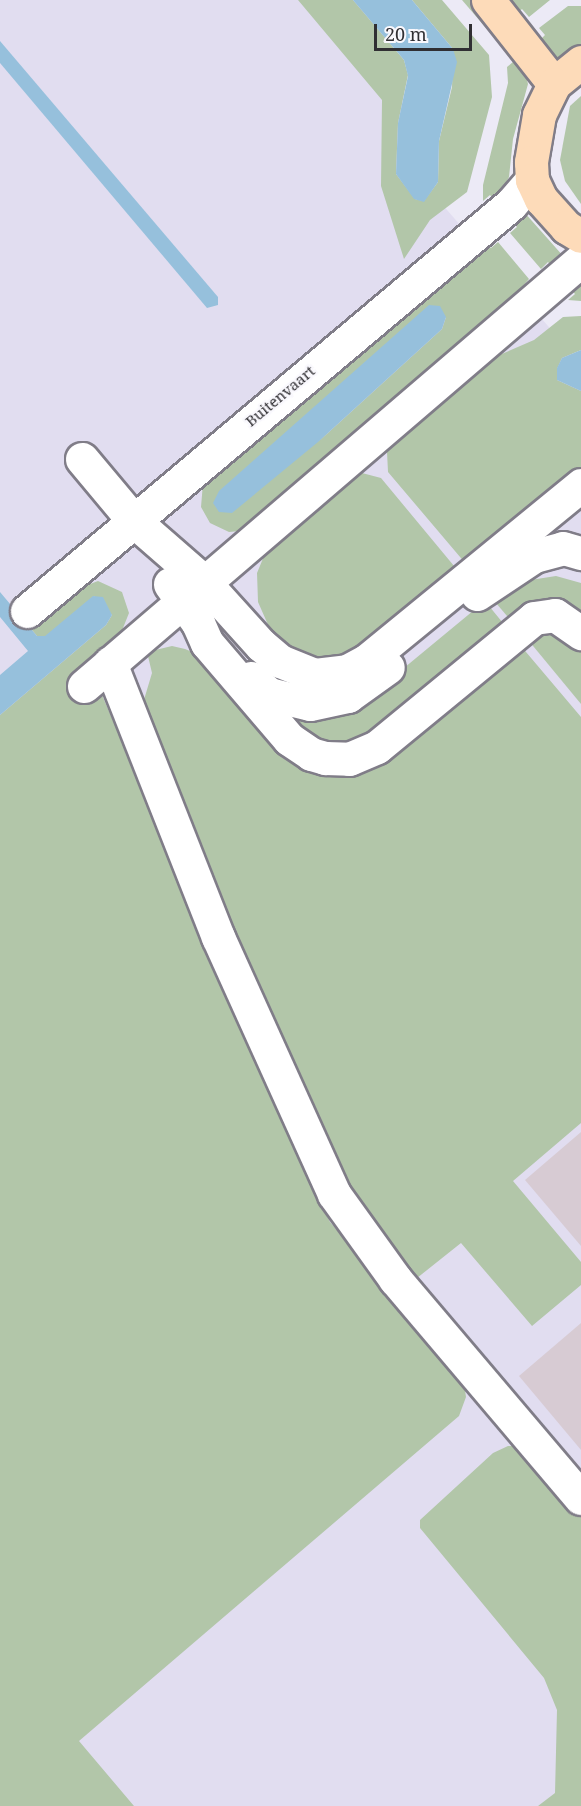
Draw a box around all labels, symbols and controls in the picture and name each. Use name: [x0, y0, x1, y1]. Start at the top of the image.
scale bar: [377, 12, 474, 50]
text: 20 m: [385, 22, 427, 46]
street label: Buitenvaart: [242, 362, 318, 430]

